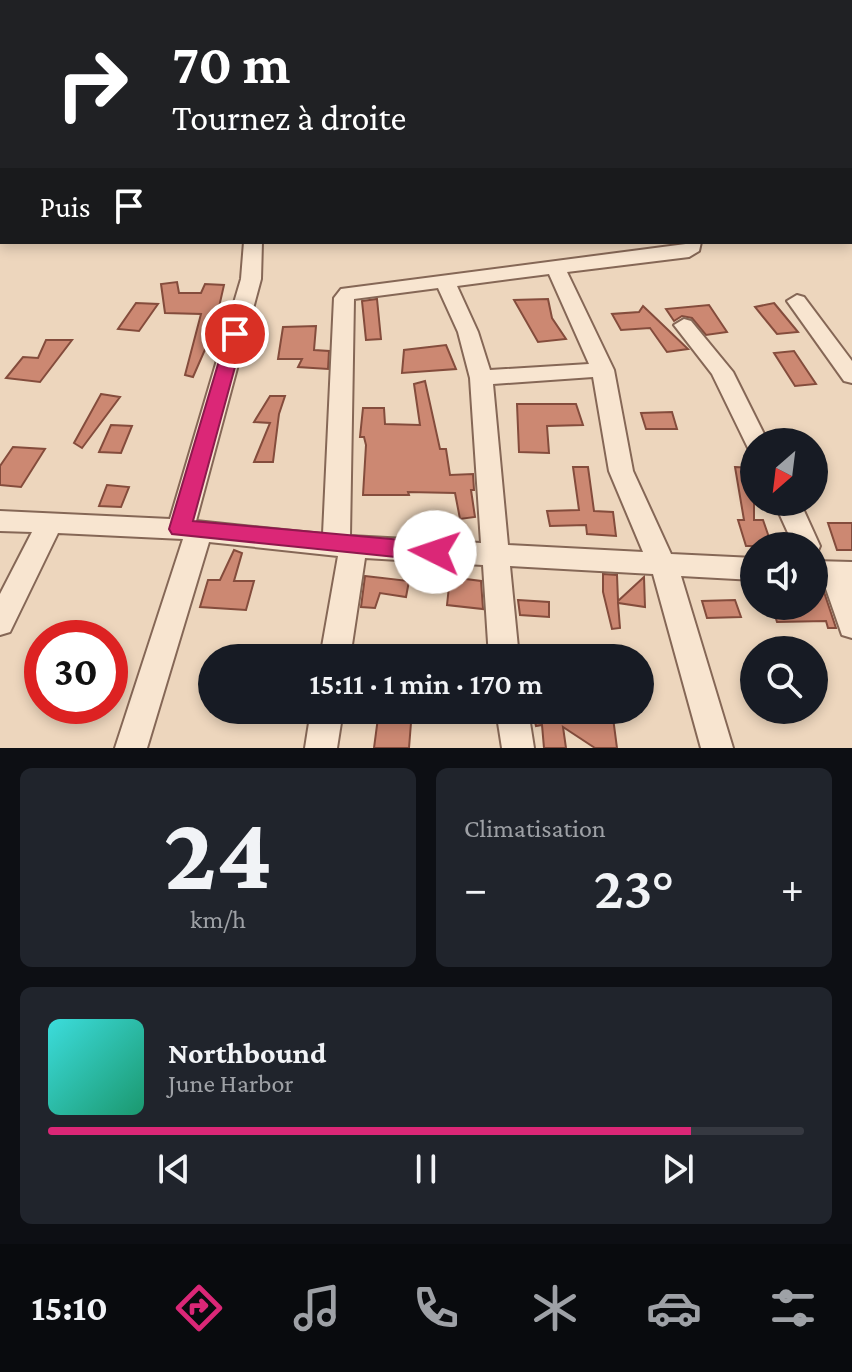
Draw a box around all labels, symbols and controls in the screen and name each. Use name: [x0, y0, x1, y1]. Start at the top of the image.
icon: right: [40, 32, 144, 136]
text: 70 m: [172, 33, 291, 95]
text: Tournez à droite: [172, 98, 406, 138]
icon: arrive: [107, 184, 151, 228]
text: Puis: [40, 190, 91, 223]
pin: [201, 300, 269, 368]
icon: arrive: [213, 312, 257, 356]
north arrow: [740, 428, 828, 516]
map controls: [740, 428, 828, 724]
position arrow: [393, 510, 477, 594]
button: sound: [740, 532, 828, 620]
speed limit sign: 30: [24, 620, 128, 724]
button: search: [740, 636, 828, 724]
text: 15:11 · 1 min · 170 m: [309, 667, 543, 700]
text: 24: [163, 795, 273, 910]
text: Climatisation: [464, 814, 606, 843]
text: 23°: [594, 854, 674, 921]
text: −: [464, 864, 487, 912]
text: +: [781, 864, 804, 912]
text: km/h: [190, 905, 246, 934]
text: Northbound: [168, 1036, 326, 1069]
text: June Harbor: [168, 1069, 294, 1098]
icon: previous: [152, 1147, 196, 1191]
icon: pause: [404, 1147, 448, 1191]
icon: next: [656, 1147, 700, 1191]
icon: directions: [171, 1280, 227, 1336]
icon: music: [289, 1280, 345, 1336]
icon: phone: [408, 1280, 464, 1336]
icon: climate: [527, 1280, 583, 1336]
icon: car: [646, 1280, 702, 1336]
icon: filters: [765, 1280, 821, 1336]
text: 15:10: [31, 1288, 108, 1328]

